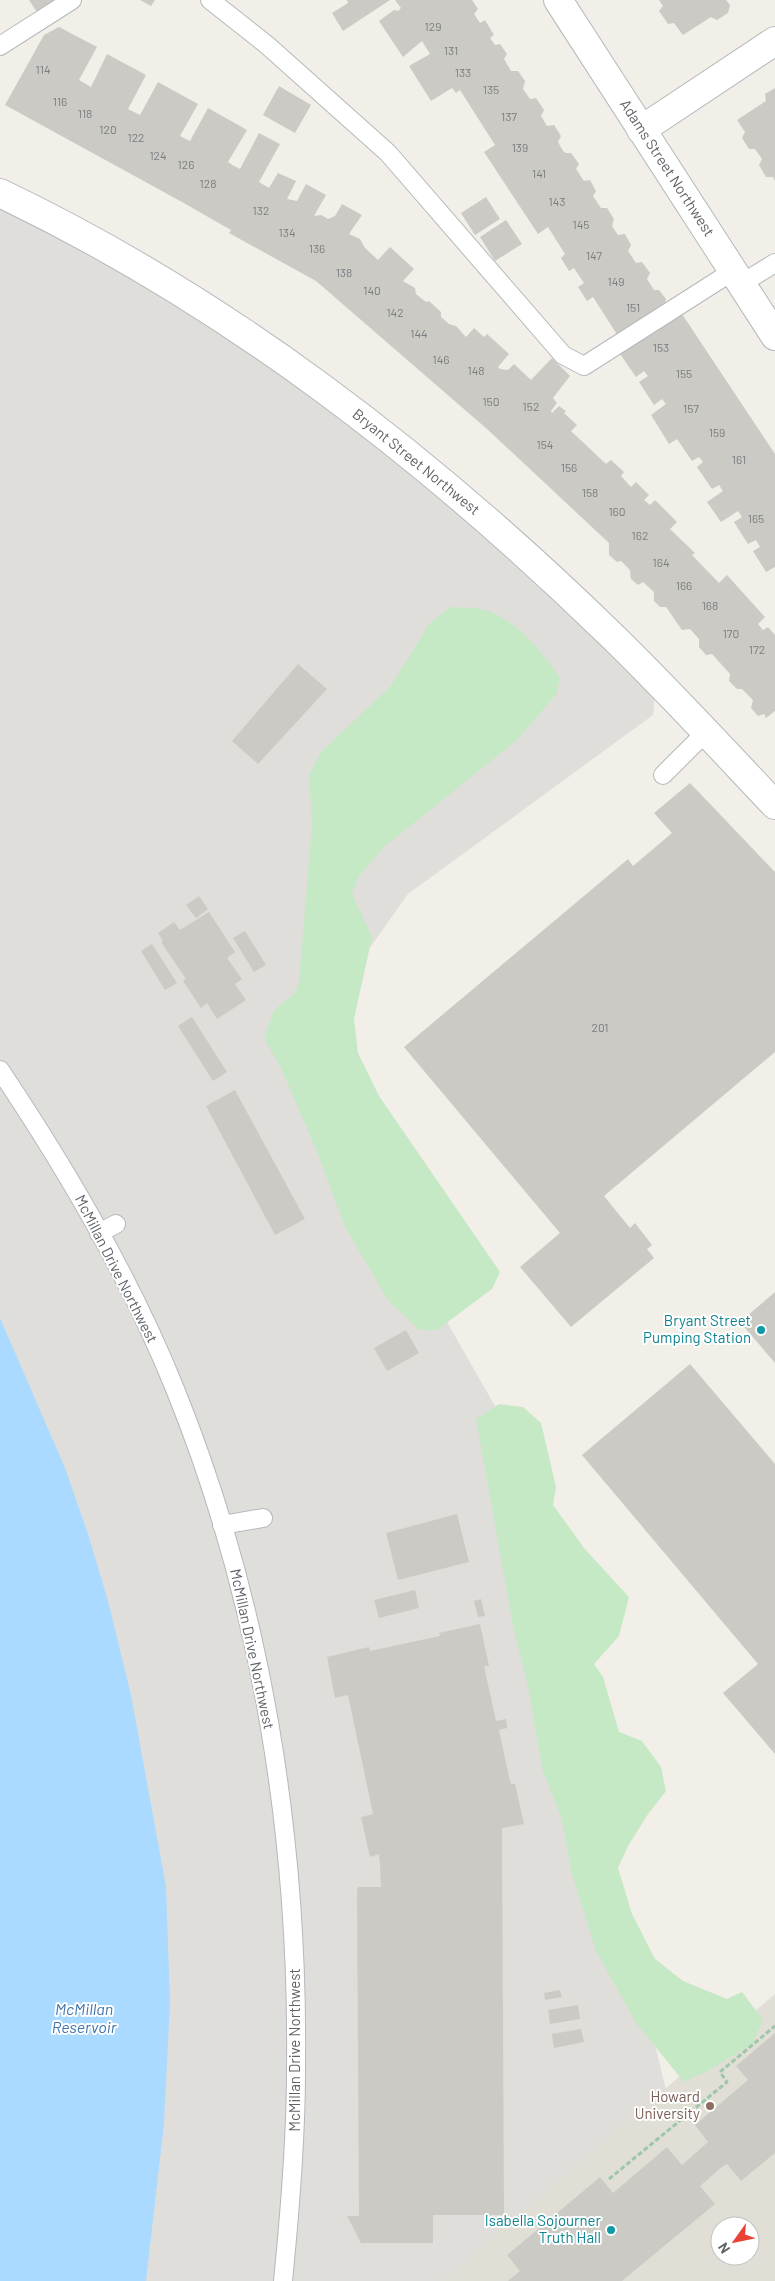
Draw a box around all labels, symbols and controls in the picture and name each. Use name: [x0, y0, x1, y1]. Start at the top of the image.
house number: 129: [425, 19, 441, 33]
house number: 131: [444, 43, 458, 57]
house number: 114: [35, 62, 51, 76]
house number: 133: [455, 65, 471, 79]
house number: 135: [483, 82, 499, 96]
house number: 116: [53, 94, 67, 108]
street label: Adams Street Northwest: [617, 96, 719, 239]
house number: 118: [78, 106, 92, 120]
house number: 137: [501, 109, 517, 123]
house number: 120: [99, 122, 117, 136]
house number: 122: [127, 130, 145, 144]
house number: 139: [512, 140, 528, 154]
house number: 124: [149, 148, 167, 162]
house number: 126: [178, 157, 194, 171]
house number: 141: [532, 166, 546, 180]
house number: 128: [200, 176, 216, 190]
house number: 143: [549, 194, 566, 208]
house number: 132: [253, 203, 269, 217]
house number: 145: [573, 217, 589, 231]
house number: 134: [279, 225, 296, 239]
house number: 136: [309, 241, 325, 255]
house number: 147: [586, 248, 602, 262]
house number: 138: [336, 265, 352, 279]
house number: 149: [607, 274, 625, 288]
house number: 140: [363, 283, 381, 297]
house number: 151: [626, 300, 640, 314]
house number: 142: [386, 305, 404, 319]
house number: 144: [410, 326, 428, 340]
house number: 153: [653, 340, 669, 354]
house number: 146: [433, 352, 450, 366]
house number: 148: [467, 363, 485, 377]
house number: 155: [676, 366, 692, 380]
house number: 150: [482, 394, 500, 408]
house number: 152: [523, 399, 539, 413]
house number: 157: [683, 401, 699, 415]
street label: Bryant Street Northwest: [349, 404, 484, 518]
house number: 159: [709, 425, 725, 439]
house number: 154: [537, 437, 553, 451]
house number: 161: [732, 452, 746, 466]
house number: 156: [561, 460, 577, 474]
house number: 158: [582, 485, 598, 499]
house number: 160: [608, 504, 626, 518]
house number: 165: [748, 511, 764, 525]
house number: 162: [632, 528, 648, 542]
house number: 164: [653, 555, 670, 569]
house number: 166: [676, 578, 692, 592]
house number: 168: [702, 598, 718, 612]
house number: 170: [723, 626, 739, 640]
house number: 172: [749, 642, 765, 656]
house number: 201: [591, 1020, 609, 1034]
street label: McMillan Drive Northwest: [72, 1192, 162, 1346]
place label: Bryant Street Pumping Station: [643, 1311, 751, 1346]
marker: Bryant Street Pumping Station: [755, 1324, 767, 1336]
street label: McMillan Drive Northwest: [227, 1567, 279, 1731]
street label: McMillan Drive Northwest: [285, 1968, 303, 2132]
water label: McMillan Reservoir: [52, 1999, 118, 2036]
place label: Howard University: [635, 2087, 700, 2122]
marker: Howard University: [704, 2100, 716, 2112]
place label: Isabella Sojourner Truth Hall: [485, 2211, 602, 2246]
north arrow: [710, 2216, 760, 2266]
marker: Isabella Sojourner Truth Hall: [605, 2224, 617, 2236]
text: N: [714, 2240, 733, 2257]

